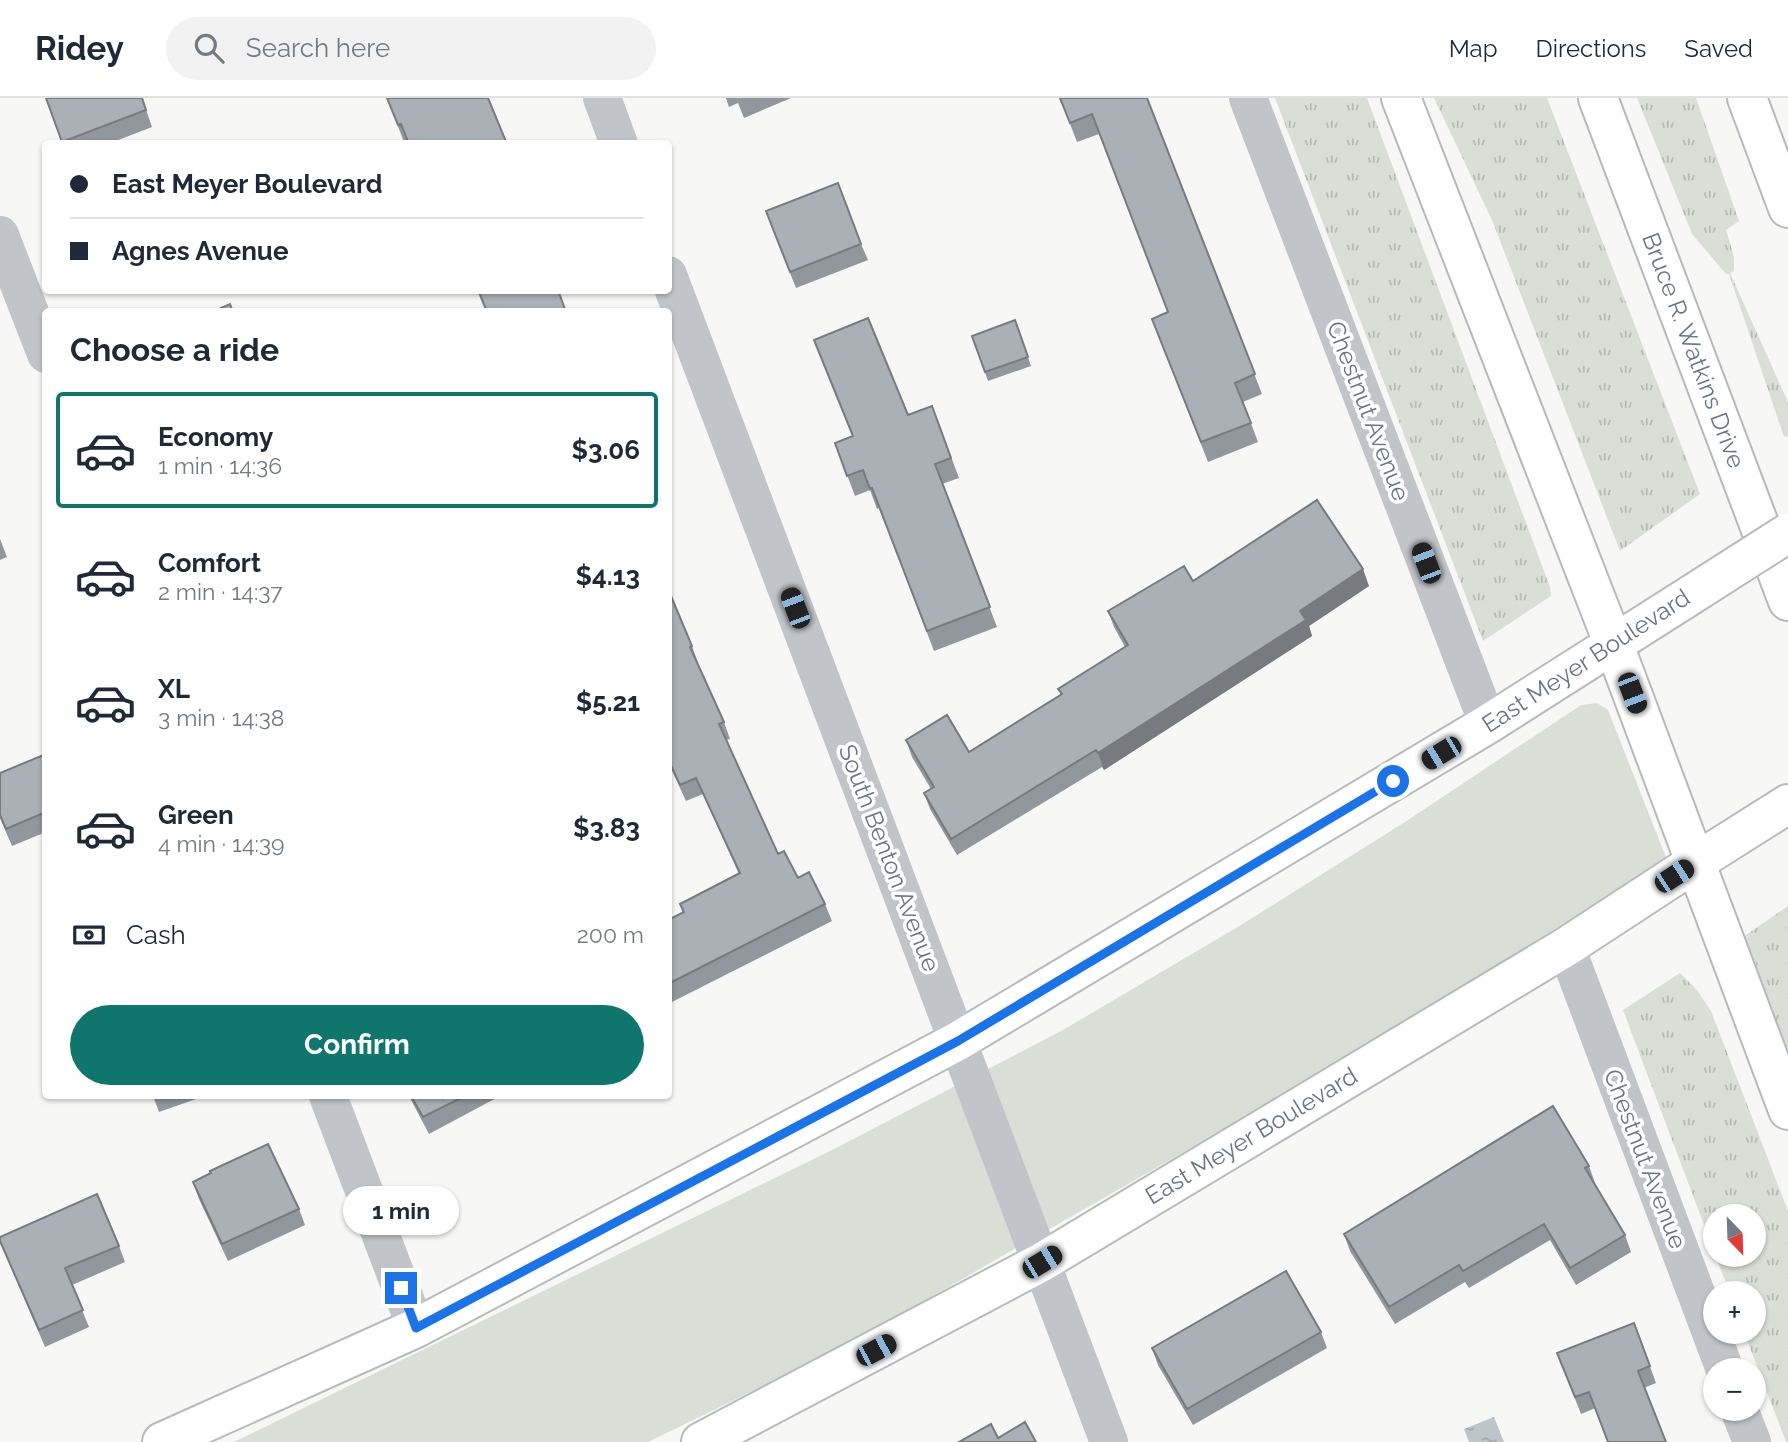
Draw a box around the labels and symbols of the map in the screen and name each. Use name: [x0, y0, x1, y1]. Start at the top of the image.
street label: Bruce R. Watkins Drive: [1636, 229, 1752, 472]
street label: Chestnut Avenue: [1321, 317, 1416, 505]
car: [1409, 540, 1444, 586]
street label: East Meyer Boulevard: [1476, 583, 1695, 739]
car: [778, 585, 813, 631]
car: [1615, 670, 1650, 716]
car: [1418, 733, 1465, 773]
street label: South Benton Avenue: [833, 740, 946, 975]
route start: [1377, 765, 1409, 797]
car: [1651, 856, 1698, 896]
street label: East Meyer Boulevard: [1140, 1061, 1362, 1210]
street label: Chestnut Avenue: [1598, 1065, 1693, 1253]
callout: 1 min: [343, 1186, 459, 1236]
north arrow: [1703, 1204, 1766, 1267]
car: [1019, 1242, 1066, 1282]
route end: [385, 1272, 417, 1304]
car: [853, 1331, 900, 1369]

